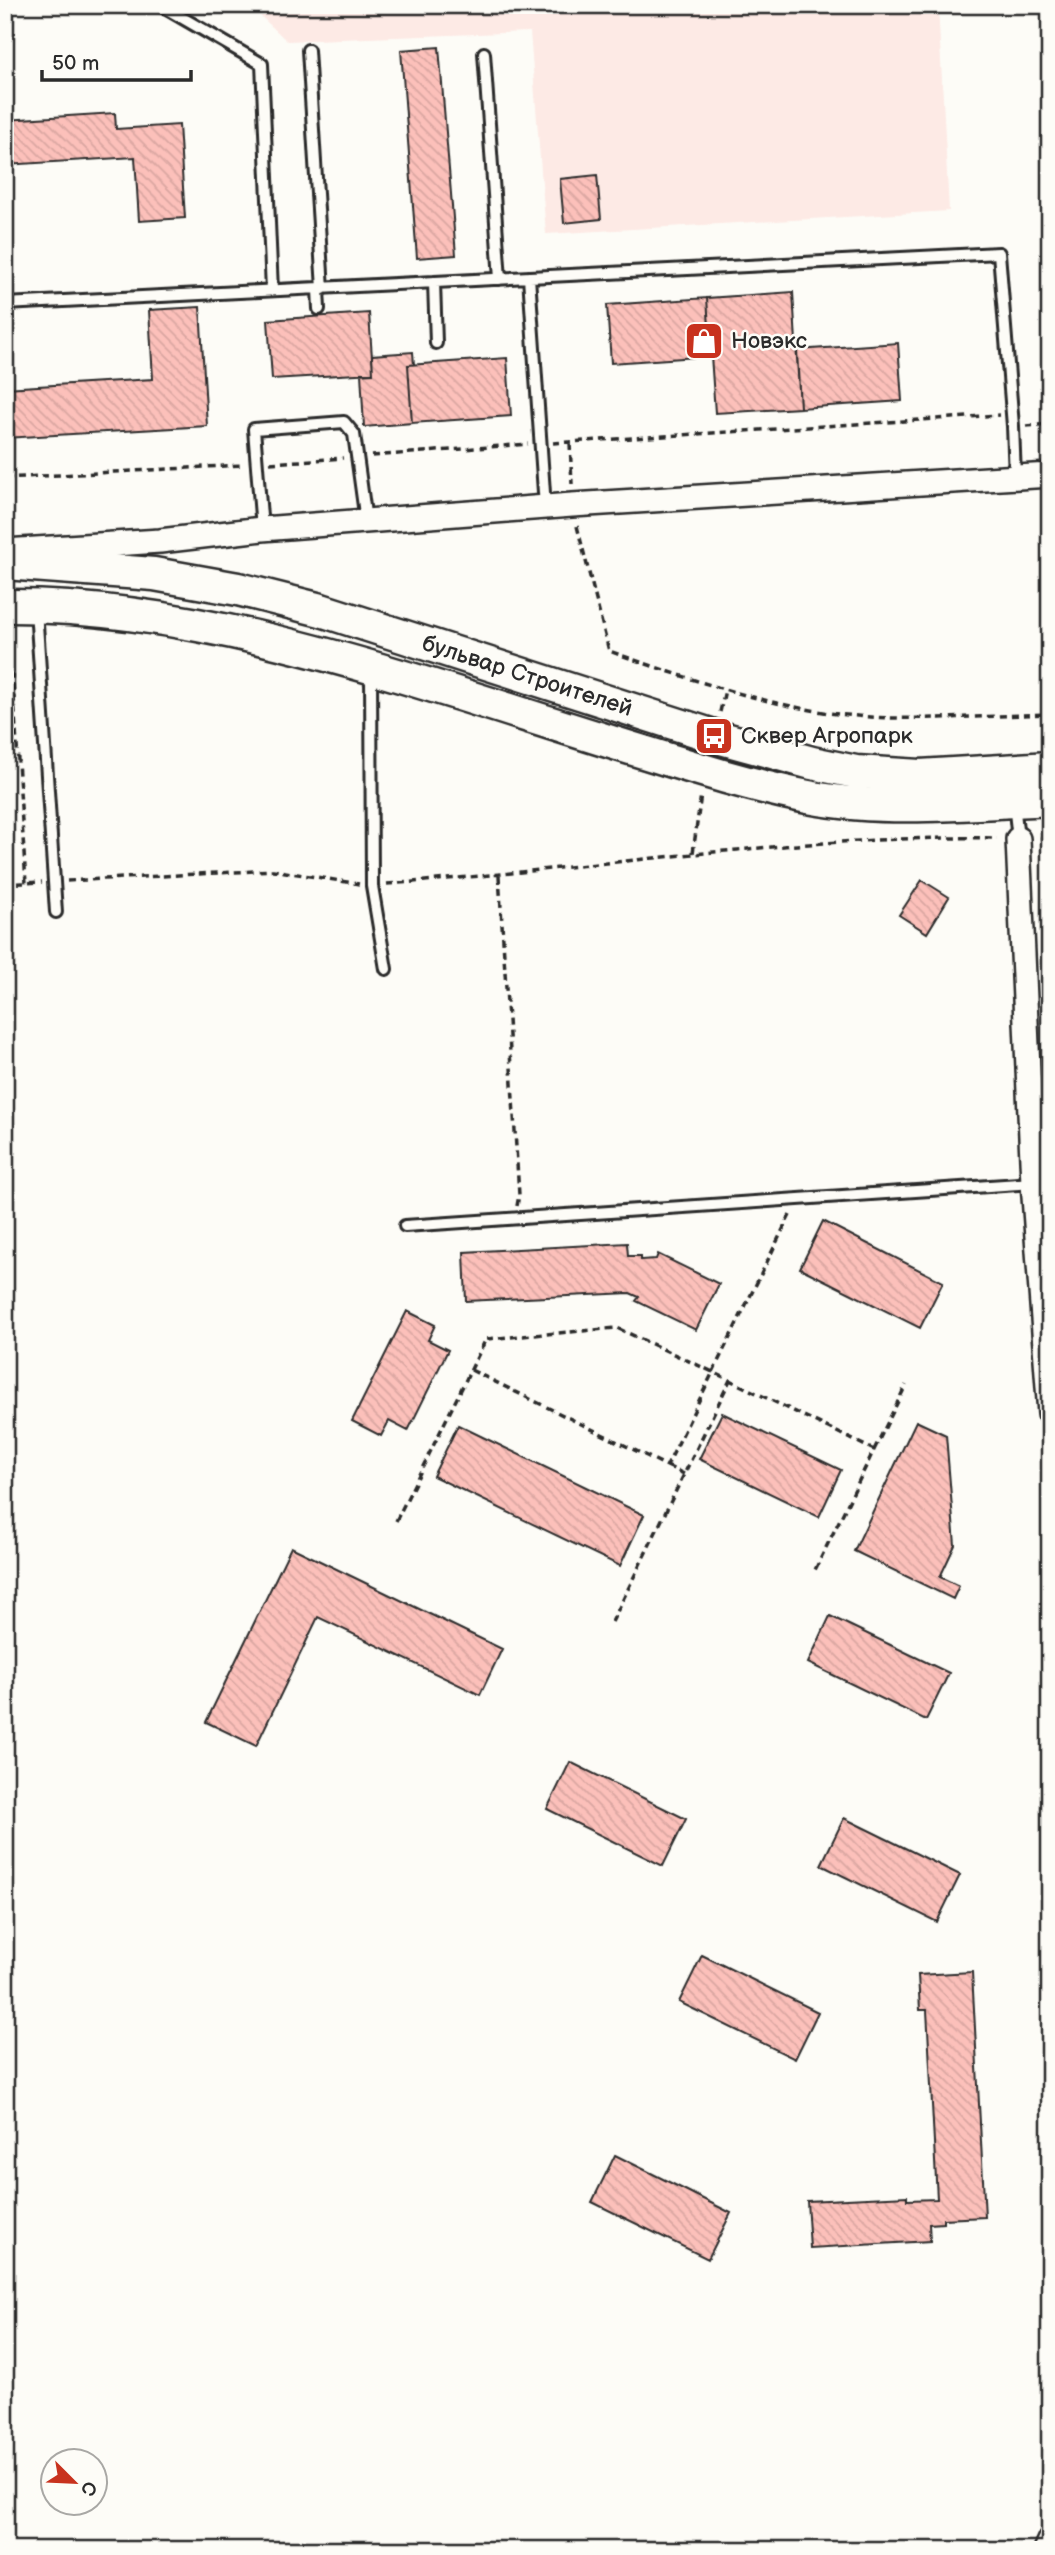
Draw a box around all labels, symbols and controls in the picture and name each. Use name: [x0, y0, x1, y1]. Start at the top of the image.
scale bar: [42, 38, 191, 82]
text: 50 m: [52, 51, 99, 76]
shop icon: Новэкс: [683, 320, 725, 362]
place label: Новэкс: [731, 327, 807, 355]
street label: бульвар Строителей: [419, 629, 636, 723]
bus stop icon: Сквер Агропарк: [693, 715, 735, 757]
place label: Сквер Агропарк: [741, 722, 914, 750]
north arrow: [38, 2446, 108, 2516]
text: С: [75, 2478, 101, 2499]

